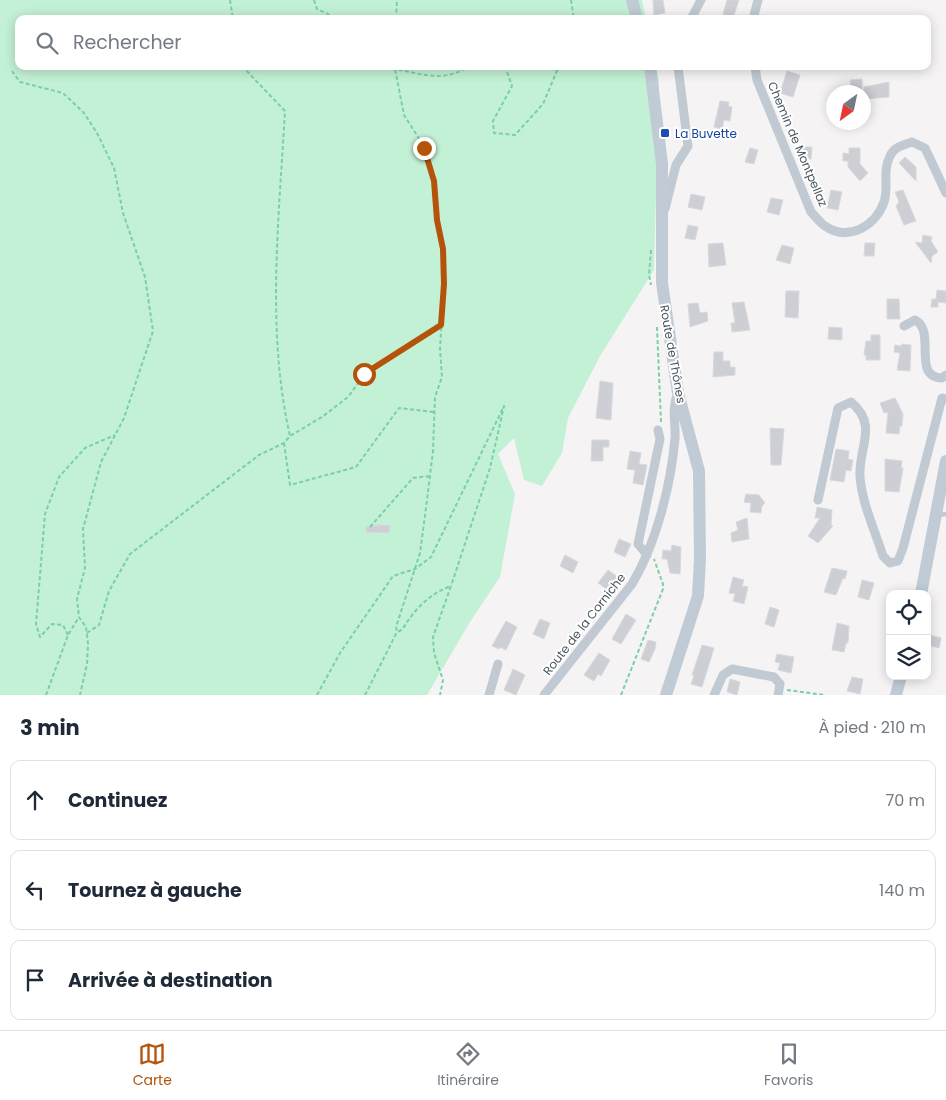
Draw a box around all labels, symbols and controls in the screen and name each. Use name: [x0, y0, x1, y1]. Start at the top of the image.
search box: [15, 15, 931, 70]
icon: search: [33, 29, 61, 57]
text: Rechercher: [73, 29, 181, 56]
street label: Chemin de Montpellaz: [764, 79, 832, 209]
north arrow: [826, 85, 871, 130]
place label: La Buvette: [675, 125, 737, 142]
marker: La Buvette: [659, 127, 671, 139]
route end: [413, 137, 436, 160]
street label: Route de Thônes: [656, 303, 690, 405]
route start: [353, 363, 376, 386]
street label: Route de la Corniche: [539, 569, 629, 679]
map controls: [886, 590, 931, 680]
button: locate: [886, 590, 931, 635]
button: layers: [886, 635, 931, 680]
text: 3 min: [20, 713, 80, 742]
text: À pied · 210 m: [818, 716, 926, 739]
icon: ahead: [21, 786, 49, 814]
text: Continuez: [68, 787, 167, 814]
text: 70 m: [885, 789, 925, 812]
icon: left: [21, 876, 49, 904]
text: Tournez à gauche: [68, 877, 242, 904]
text: 140 m: [879, 879, 925, 902]
icon: arrive: [21, 966, 49, 994]
text: Arrivée à destination: [68, 967, 273, 994]
tab: Carte: [133, 1040, 172, 1091]
tab: Itinéraire: [437, 1040, 499, 1091]
tab: Favoris: [764, 1040, 813, 1091]

